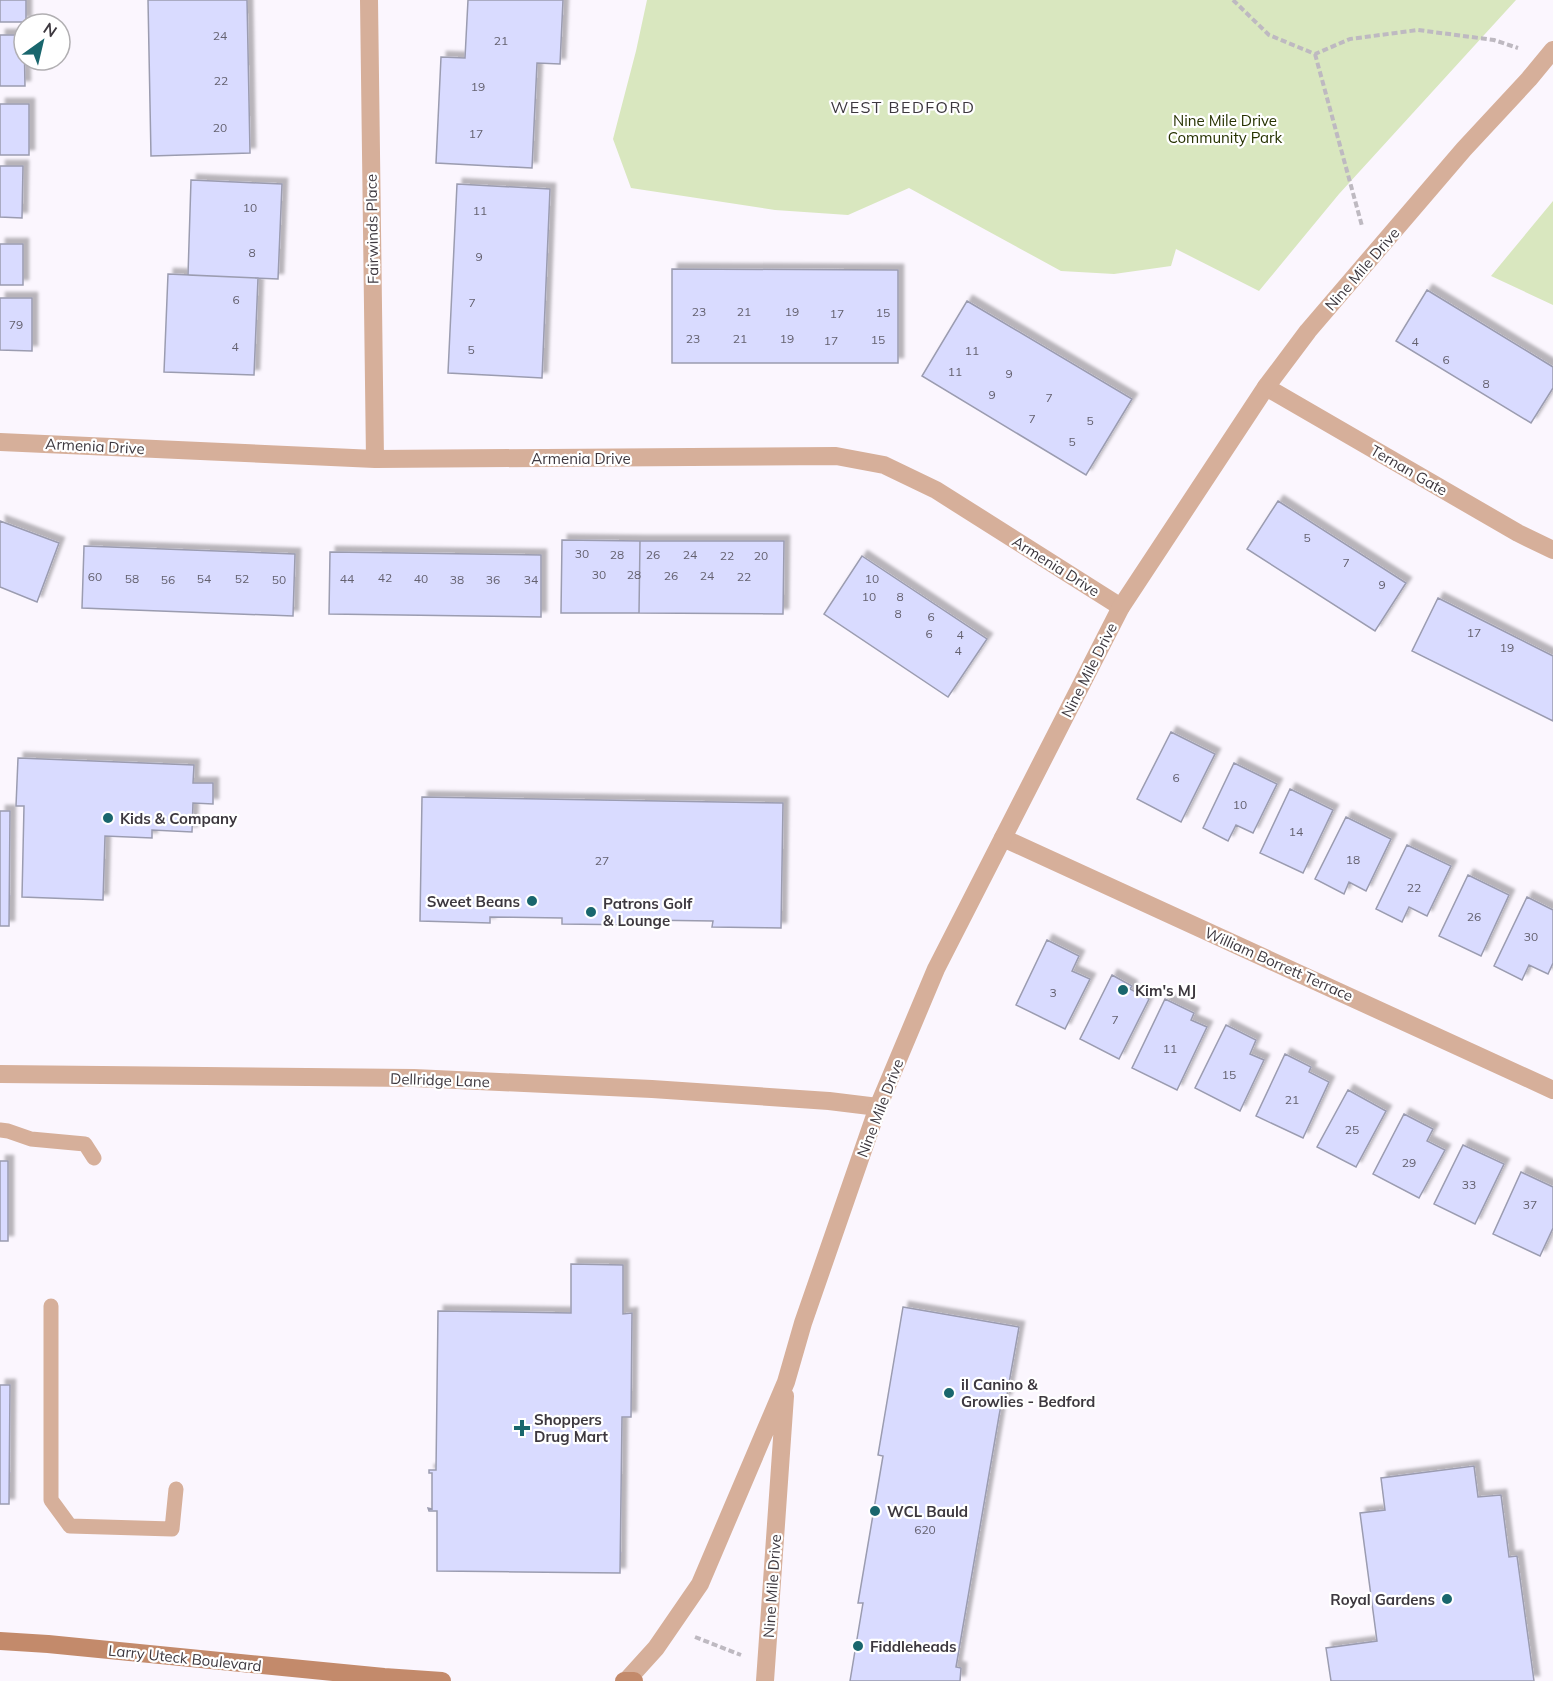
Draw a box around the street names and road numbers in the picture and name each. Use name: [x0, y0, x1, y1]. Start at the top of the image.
street label: Fairwinds Place: [362, 174, 382, 284]
street label: Nine Mile Drive: [1321, 224, 1403, 314]
street label: Armenia Drive: [45, 434, 145, 458]
street label: Ternan Gate: [1367, 440, 1451, 500]
street label: Armenia Drive: [531, 449, 631, 468]
street label: Armenia Drive: [1009, 532, 1103, 600]
street label: Nine Mile Drive: [1057, 619, 1121, 721]
street label: William Borrett Terrace: [1202, 923, 1356, 1005]
street label: Nine Mile Drive: [853, 1056, 907, 1160]
street label: Dellridge Lane: [390, 1069, 490, 1091]
street label: Nine Mile Drive: [759, 1533, 785, 1639]
street label: Larry Uteck Boulevard: [107, 1641, 263, 1675]

